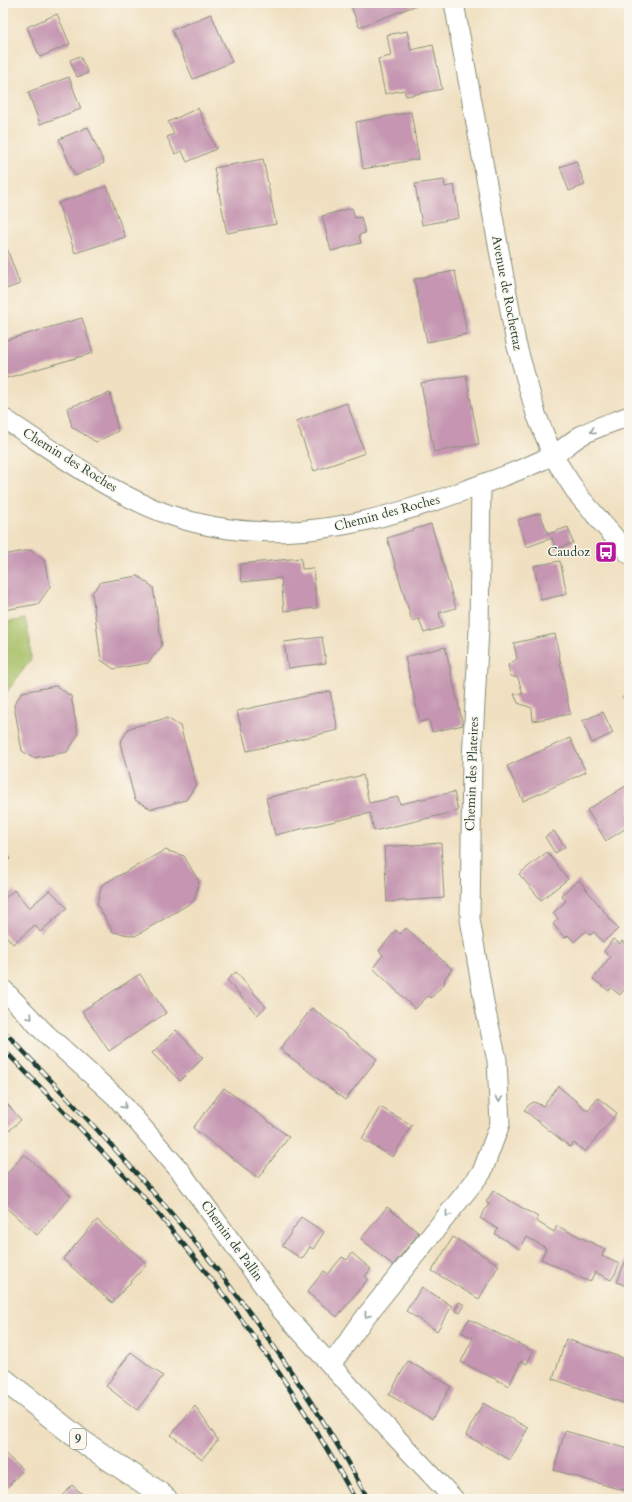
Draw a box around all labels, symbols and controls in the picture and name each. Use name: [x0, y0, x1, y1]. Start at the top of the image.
street label: Avenue de Rochettaz: [487, 234, 527, 352]
street label: Chemin des Roches: [19, 424, 121, 496]
one-way arrow: [589, 426, 596, 434]
street label: Chemin des Roches: [332, 490, 442, 536]
bus stop icon: Caudoz: [593, 539, 619, 565]
place label: Caudoz: [548, 543, 590, 561]
street label: Chemin des Plateires: [461, 716, 483, 832]
one-way arrow: [25, 1012, 32, 1020]
one-way arrow: [495, 1096, 503, 1102]
one-way arrow: [120, 1101, 127, 1109]
street label: Chemin de Pallin: [197, 1197, 268, 1286]
one-way arrow: [446, 1210, 453, 1217]
one-way arrow: [364, 1311, 371, 1318]
road number: 9: [70, 1429, 86, 1449]

